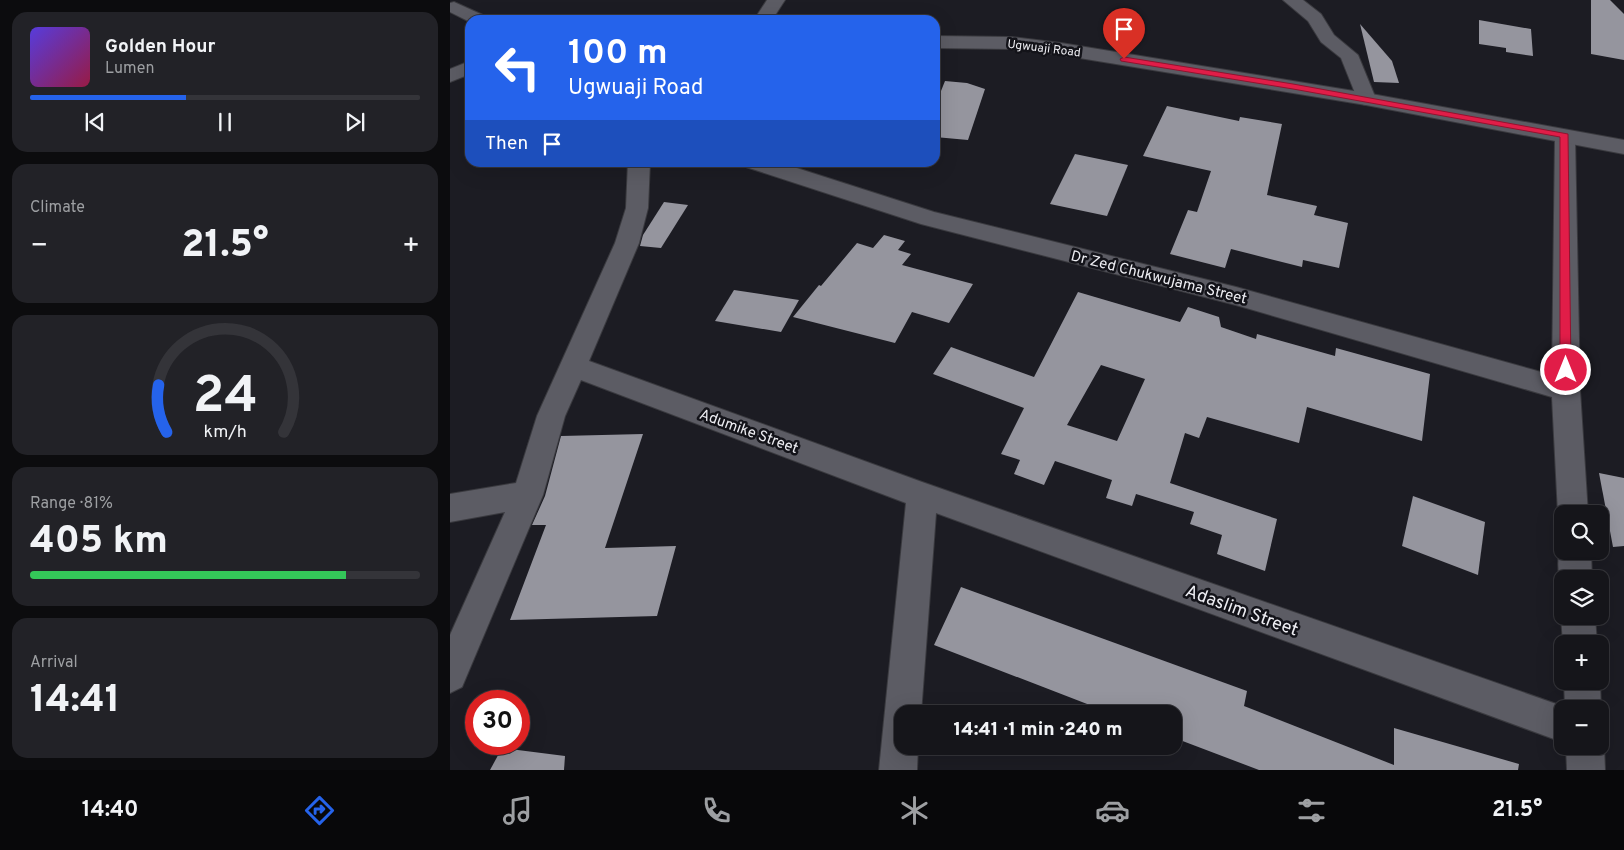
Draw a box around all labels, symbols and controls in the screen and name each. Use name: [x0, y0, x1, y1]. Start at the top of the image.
pin: [1103, 8, 1145, 59]
icon: arrive: [1110, 15, 1138, 43]
text: 100 m: [568, 32, 668, 76]
text: Golden Hour: [105, 35, 216, 59]
icon: left: [485, 35, 550, 100]
street label: Ugwuaji Road: [1006, 37, 1081, 61]
text: Lumen: [105, 59, 155, 79]
text: Ugwuaji Road: [568, 75, 703, 102]
icon: previous: [81, 108, 109, 136]
icon: pause: [211, 108, 239, 136]
icon: next: [341, 108, 369, 136]
icon: arrive: [538, 130, 566, 158]
text: Then: [485, 132, 528, 156]
text: Climate: [30, 198, 85, 218]
text: 21.5°: [181, 222, 269, 271]
text: −: [30, 229, 48, 265]
text: +: [402, 229, 420, 265]
street label: Dr Zed Chukwujama Street: [1069, 247, 1249, 310]
position arrow: [1539, 343, 1591, 395]
text: 24: [192, 365, 258, 431]
street label: Adumike Street: [696, 406, 801, 459]
text: km/h: [203, 421, 247, 444]
text: Range · 81%: [30, 494, 113, 514]
map controls: [1554, 505, 1609, 755]
button: search: [1554, 505, 1609, 560]
text: 405 km: [30, 518, 168, 567]
button: layers: [1554, 570, 1609, 625]
street label: Adaslim Street: [1182, 580, 1301, 642]
button: +: [1554, 635, 1609, 690]
text: Arrival: [30, 653, 78, 673]
text: 14:41: [30, 677, 120, 726]
speed limit sign: 30: [465, 690, 530, 755]
button: −: [1554, 700, 1609, 755]
text: 14:41 · 1 min · 240 m: [953, 718, 1123, 742]
icon: directions: [302, 793, 337, 828]
icon: music: [500, 793, 535, 828]
icon: phone: [699, 793, 734, 828]
icon: climate: [897, 793, 932, 828]
icon: car: [1095, 793, 1130, 828]
icon: filters: [1294, 793, 1329, 828]
text: 14:40: [82, 797, 139, 824]
text: 21.5°: [1492, 797, 1542, 824]

